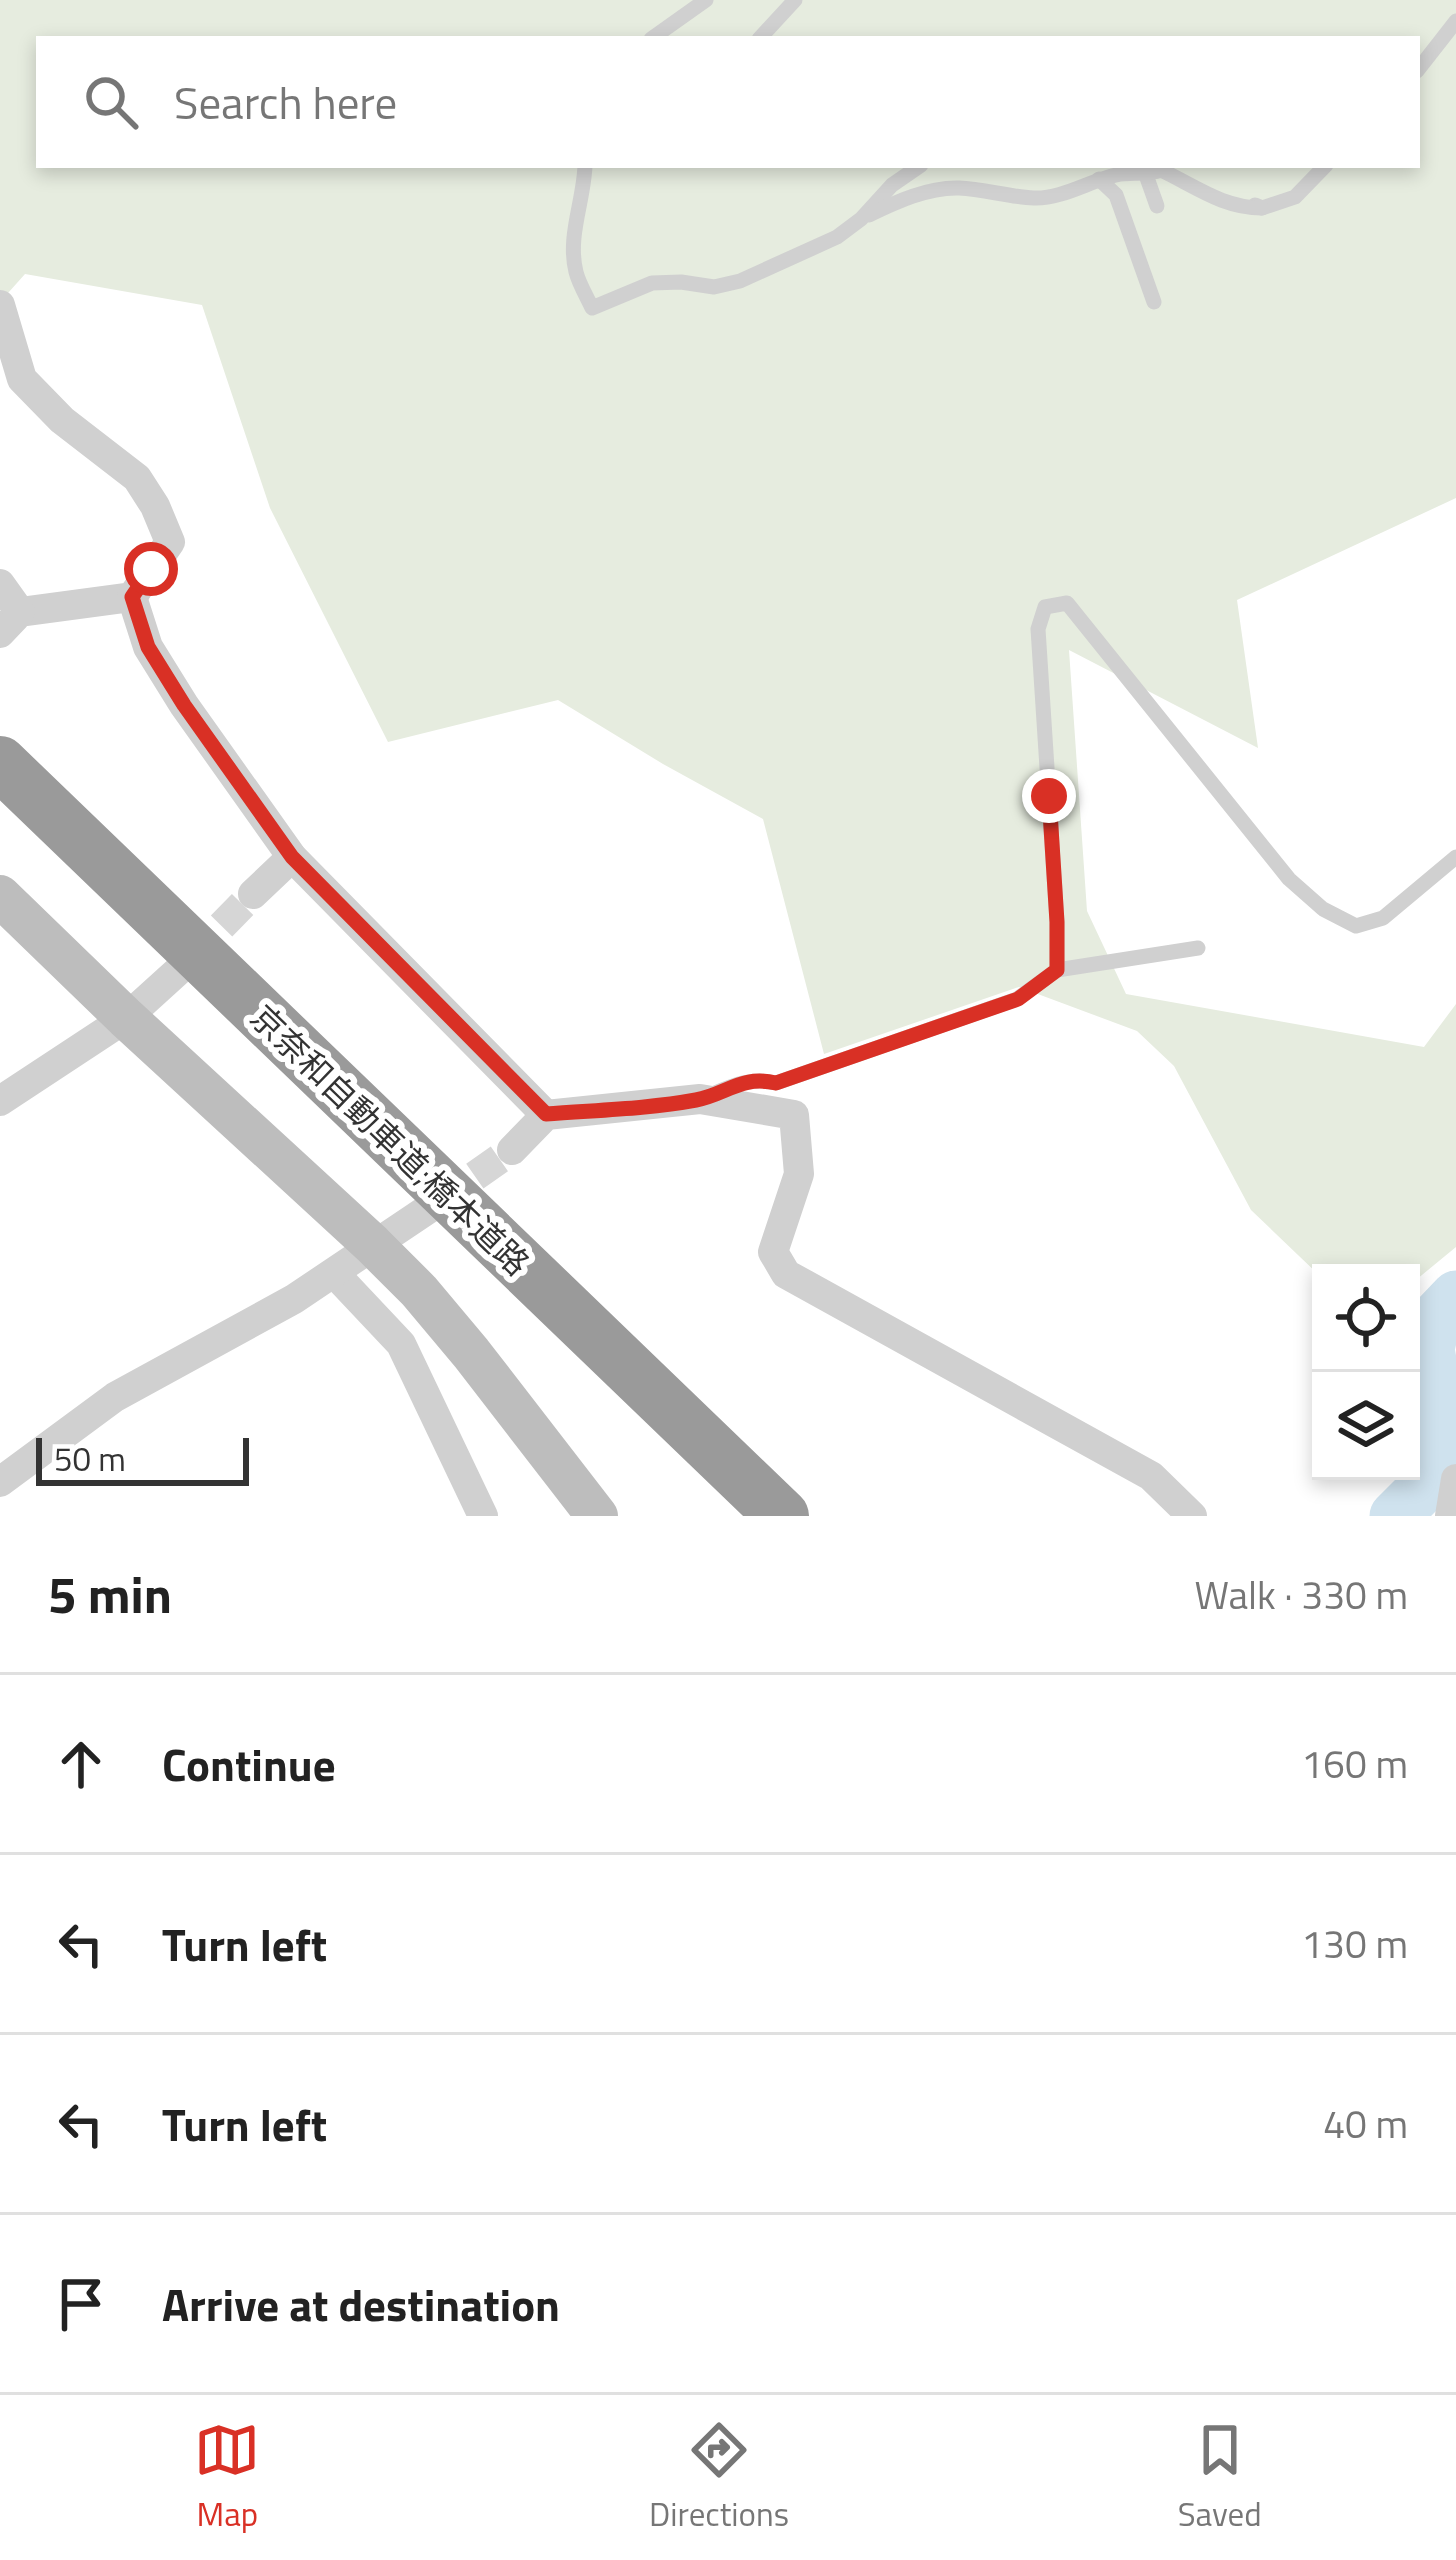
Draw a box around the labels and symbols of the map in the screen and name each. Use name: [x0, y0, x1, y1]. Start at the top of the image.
route start: [124, 542, 178, 596]
route end: [1022, 769, 1076, 823]
street label: 京奈和自動車道;橋本道路: [239, 993, 541, 1287]
scale bar: [36, 1432, 249, 1485]

